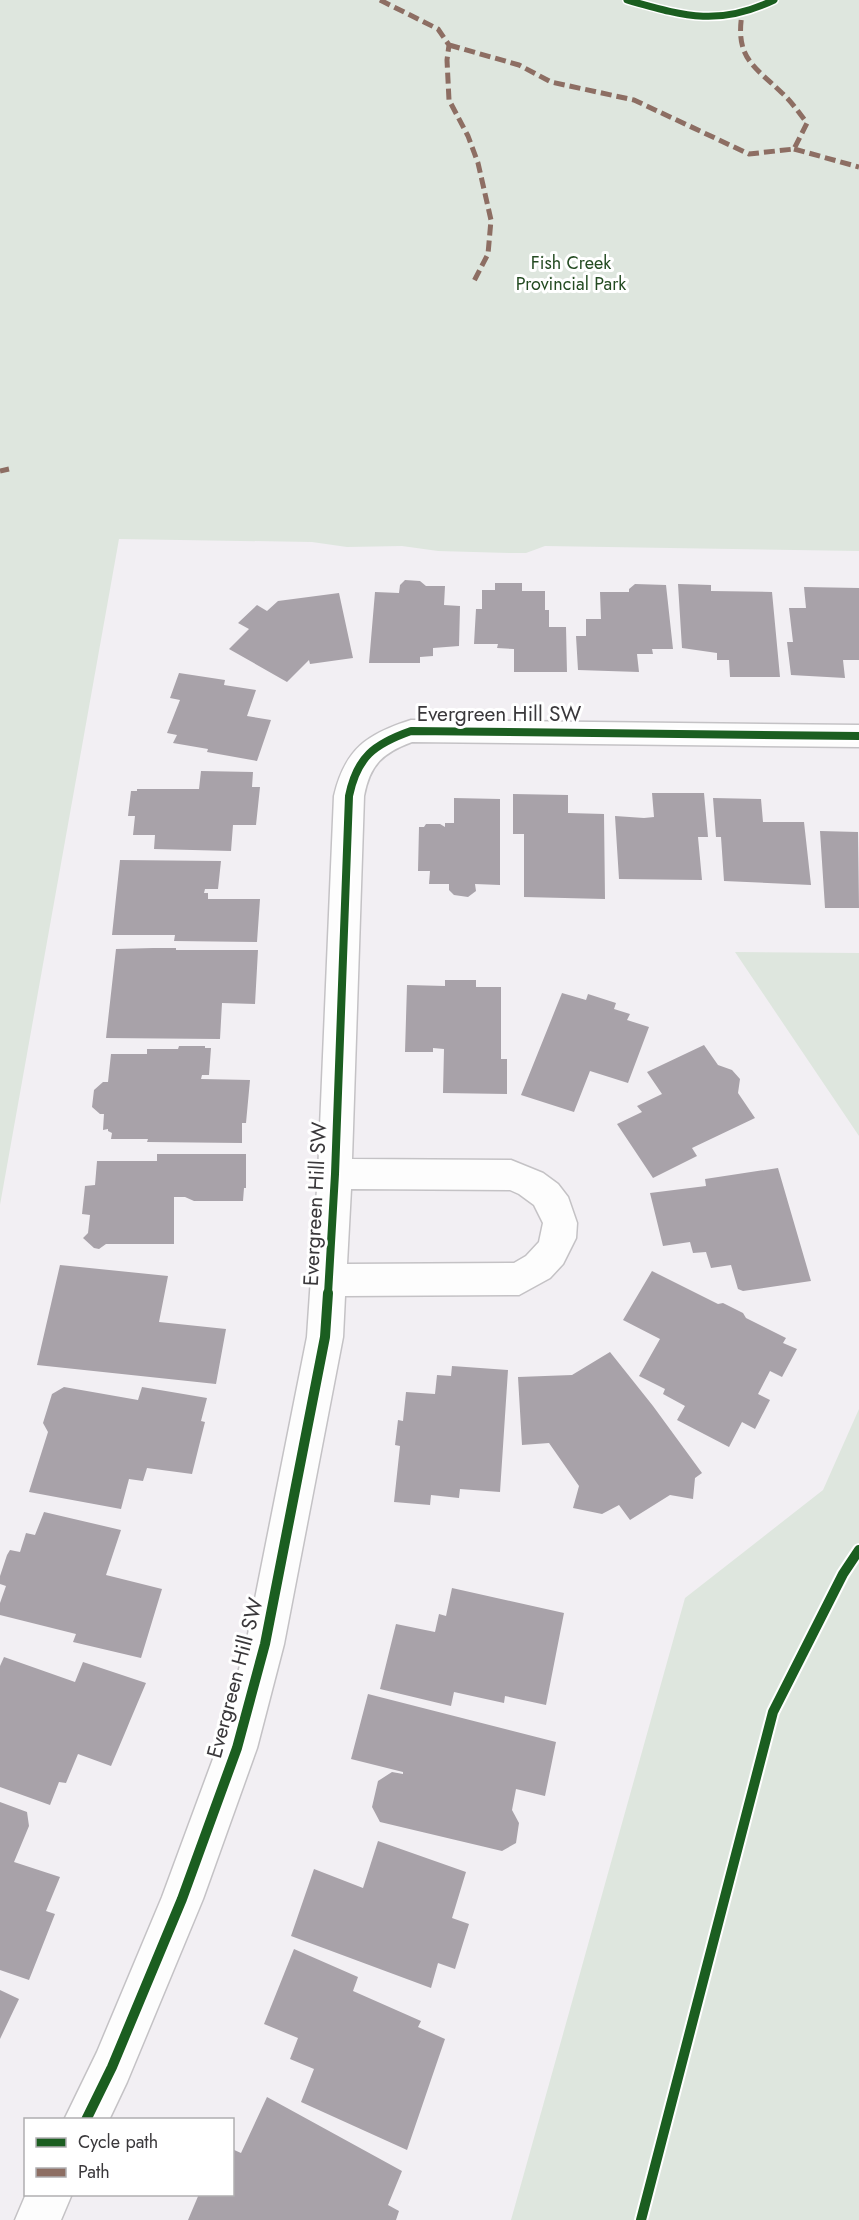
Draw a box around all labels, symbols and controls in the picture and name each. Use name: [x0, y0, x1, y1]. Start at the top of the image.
park label: Fish Creek Provincial Park: [516, 250, 626, 297]
street label: Evergreen Hill SW: [417, 699, 582, 729]
street label: Evergreen Hill SW: [296, 1121, 334, 1287]
street label: Evergreen Hill SW: [199, 1594, 271, 1761]
legend: [24, 2118, 234, 2196]
text: Cycle path: [78, 2129, 158, 2155]
text: Path: [78, 2159, 110, 2185]

